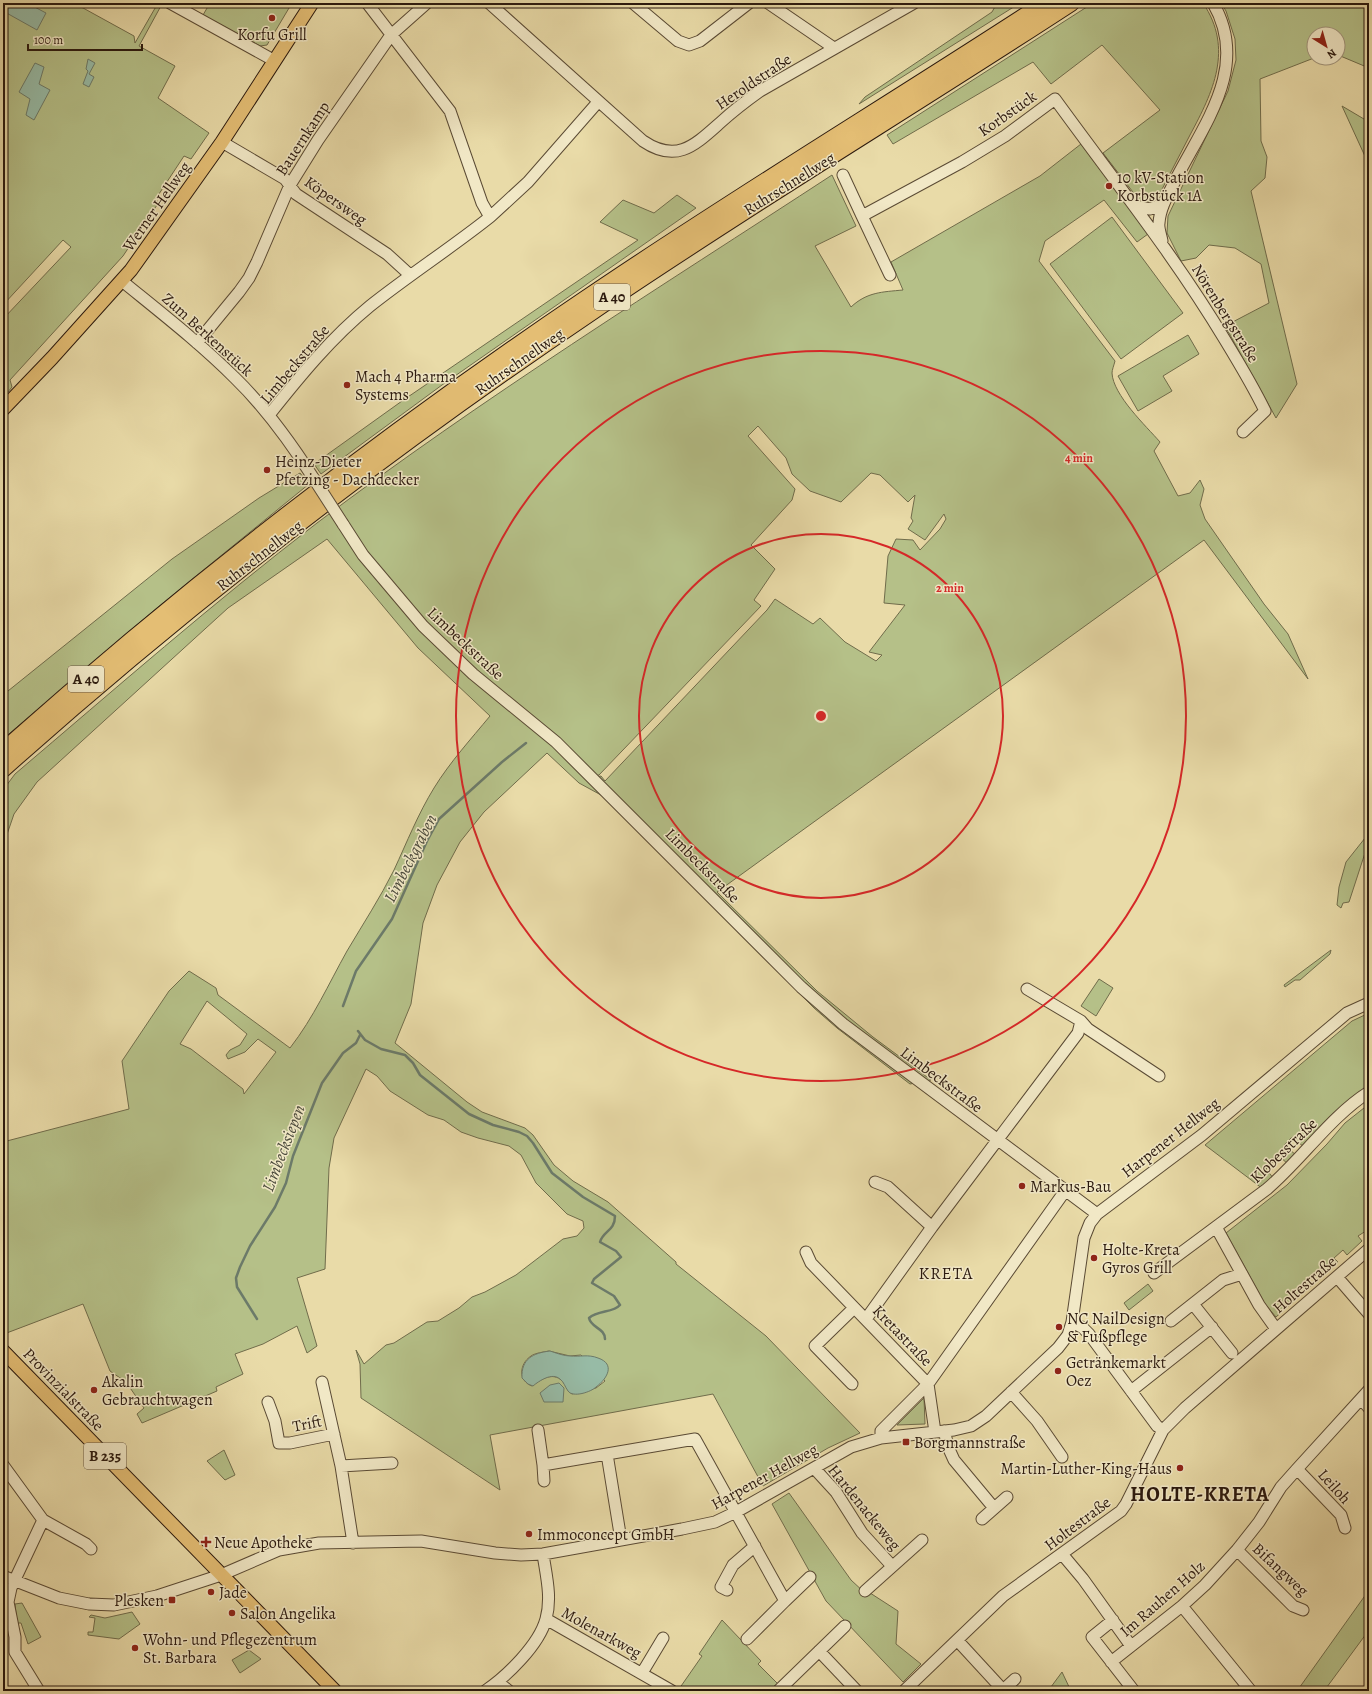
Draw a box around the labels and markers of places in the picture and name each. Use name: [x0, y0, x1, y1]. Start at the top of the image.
marker: Korfu Grill: [267, 13, 277, 23]
place label: Korfu Grill: [237, 24, 307, 46]
place label: 10 kV-Station Korbstück 1A: [1117, 167, 1204, 207]
marker: 10 kV-Station Korbstück 1A: [1104, 181, 1114, 191]
place label: Mach 4 Pharma Systems: [355, 366, 457, 406]
marker: Mach 4 Pharma Systems: [342, 380, 352, 390]
place label: Heinz-Dieter Pfetzing - Dachdecker: [275, 451, 419, 491]
marker: Heinz-Dieter Pfetzing - Dachdecker: [262, 465, 272, 475]
centre of rings: [814, 709, 828, 723]
place label: Markus-Bau: [1030, 1176, 1112, 1198]
marker: Markus-Bau: [1017, 1181, 1027, 1191]
place label: Holte-Kreta Gyros Grill: [1102, 1239, 1180, 1279]
marker: Holte-Kreta Gyros Grill: [1089, 1253, 1099, 1263]
place label: NC NailDesign & Fußpflege: [1067, 1308, 1165, 1348]
marker: NC NailDesign & Fußpflege: [1054, 1322, 1064, 1332]
place label: Getränkemarkt Oez: [1066, 1352, 1166, 1392]
marker: Getränkemarkt Oez: [1053, 1366, 1063, 1376]
place label: Akalin Gebrauchtwagen: [101, 1371, 213, 1411]
marker: Akalin Gebrauchtwagen: [89, 1385, 99, 1395]
place label: Borgmannstraße: [914, 1432, 1026, 1454]
marker: Borgmannstraße: [901, 1437, 911, 1447]
place label: Martin-Luther-King-Haus: [1000, 1458, 1172, 1480]
marker: Martin-Luther-King-Haus: [1175, 1463, 1185, 1473]
place label: Immoconcept GmbH: [537, 1524, 675, 1546]
marker: Immoconcept GmbH: [524, 1529, 534, 1539]
place label: Neue Apotheke: [214, 1532, 313, 1554]
marker: Neue Apotheke: [201, 1537, 211, 1547]
place label: Jade: [219, 1582, 247, 1604]
marker: Jade: [206, 1587, 216, 1597]
place label: Plesken: [114, 1590, 164, 1612]
marker: Plesken: [167, 1595, 177, 1605]
place label: Salon Angelika: [240, 1603, 336, 1625]
marker: Salon Angelika: [227, 1608, 237, 1618]
place label: Wohn- und Pflegezentrum St. Barbara: [142, 1629, 317, 1669]
marker: Wohn- und Pflegezentrum St. Barbara: [130, 1643, 140, 1653]

